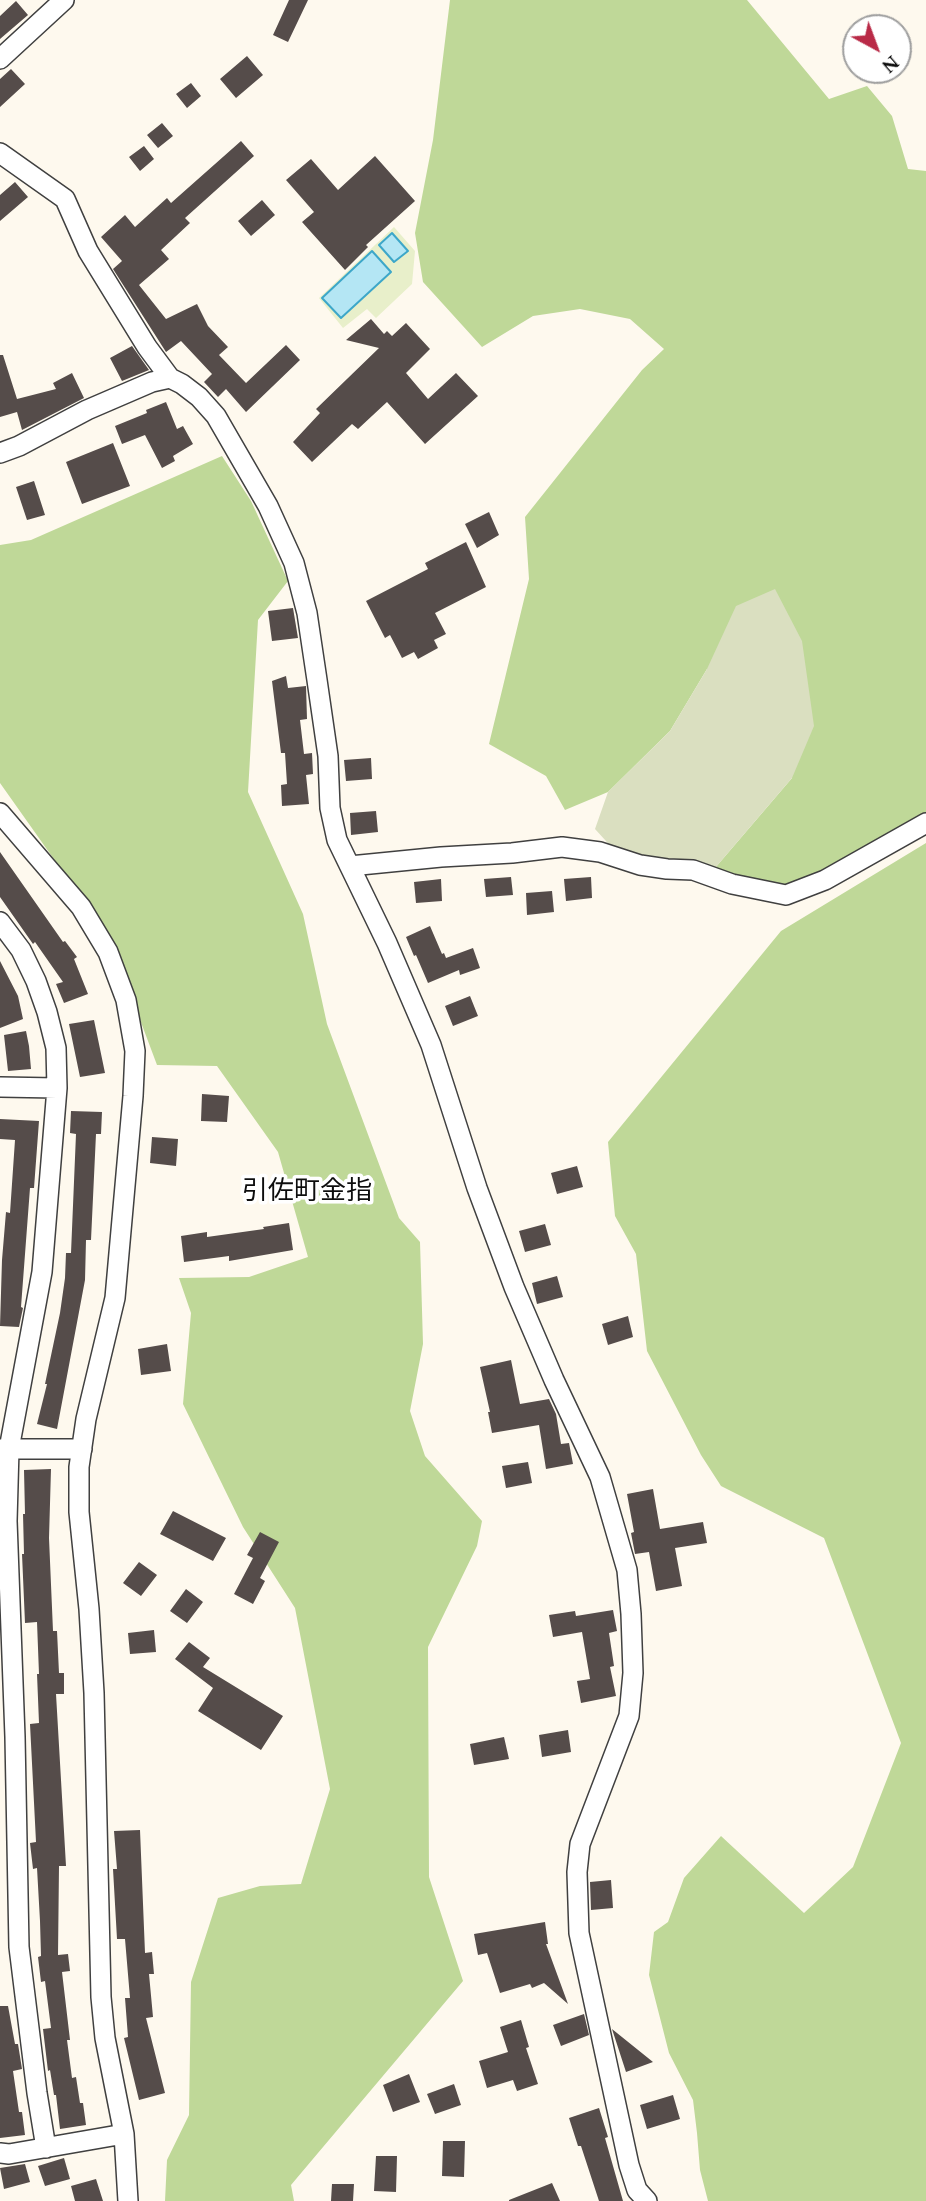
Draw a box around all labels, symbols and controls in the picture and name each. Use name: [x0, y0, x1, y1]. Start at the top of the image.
north arrow: [842, 14, 912, 84]
text: N: [874, 48, 905, 80]
district label: 引佐町金指: [242, 1178, 372, 1210]

